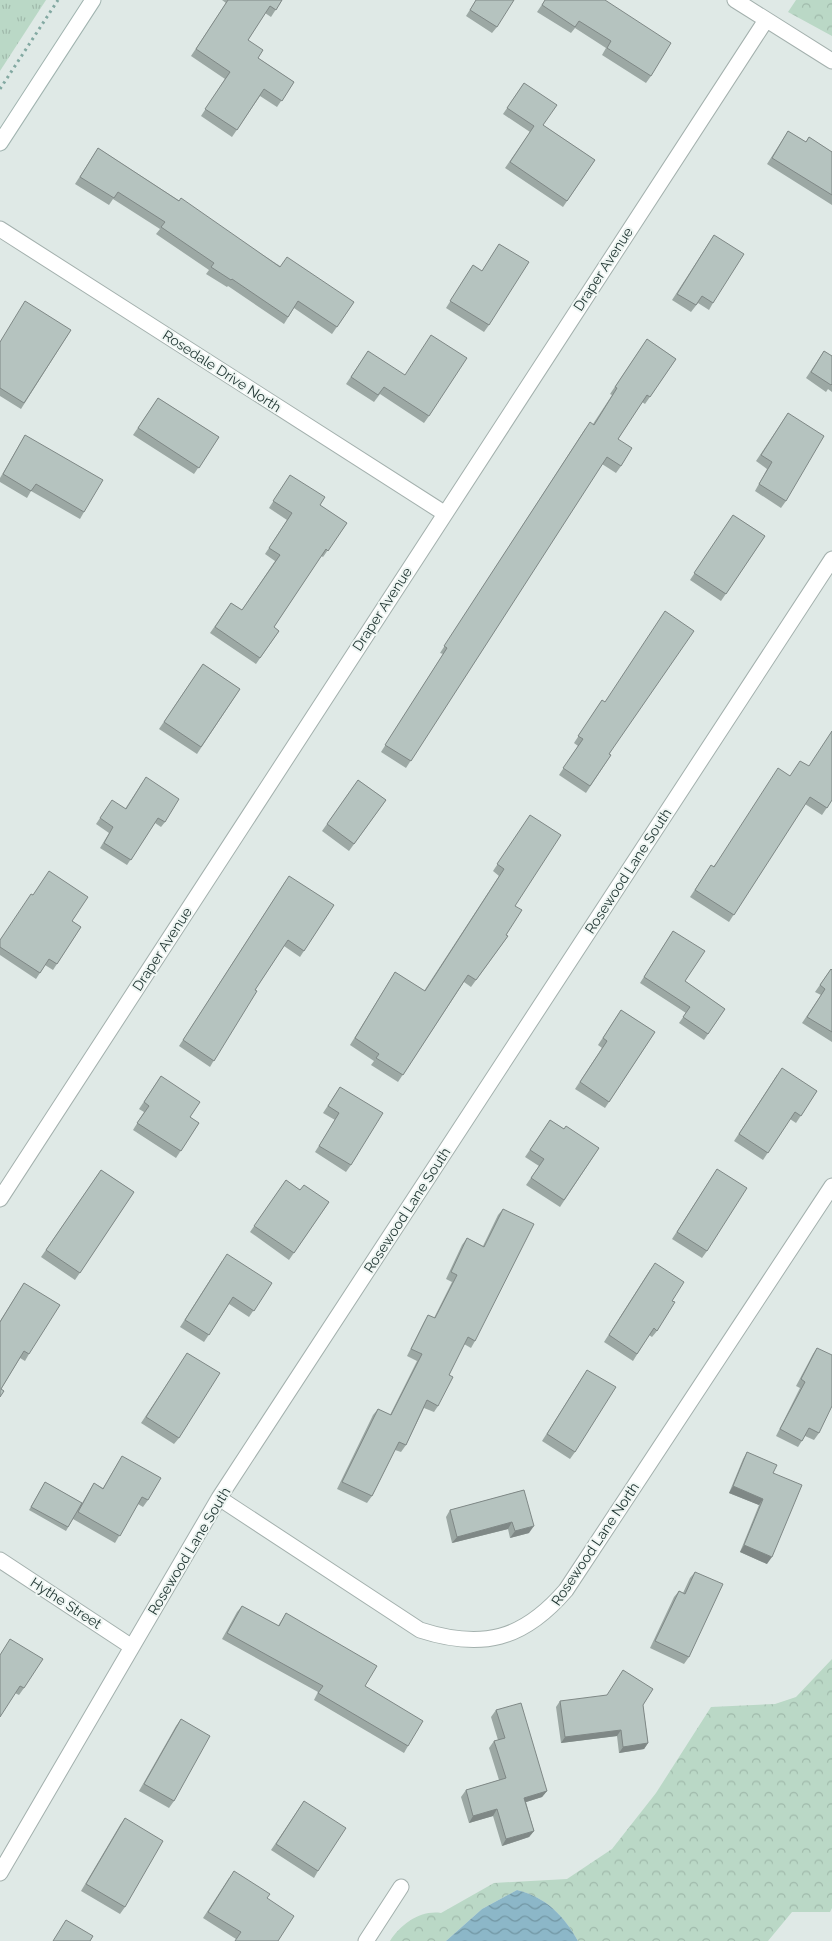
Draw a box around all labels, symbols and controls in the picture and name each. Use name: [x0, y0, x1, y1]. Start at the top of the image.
street label: Draper Avenue: [570, 224, 636, 314]
street label: Rosedale Drive North: [160, 327, 284, 415]
street label: Draper Avenue: [349, 564, 415, 654]
street label: Rosewood Lane South: [582, 805, 674, 937]
street label: Draper Avenue: [129, 904, 195, 994]
street label: Rosewood Lane South: [361, 1144, 453, 1276]
street label: Rosewood Lane North: [548, 1480, 642, 1608]
street label: Rosewood Lane South: [145, 1484, 233, 1618]
street label: Hythe Street: [28, 1574, 105, 1632]

